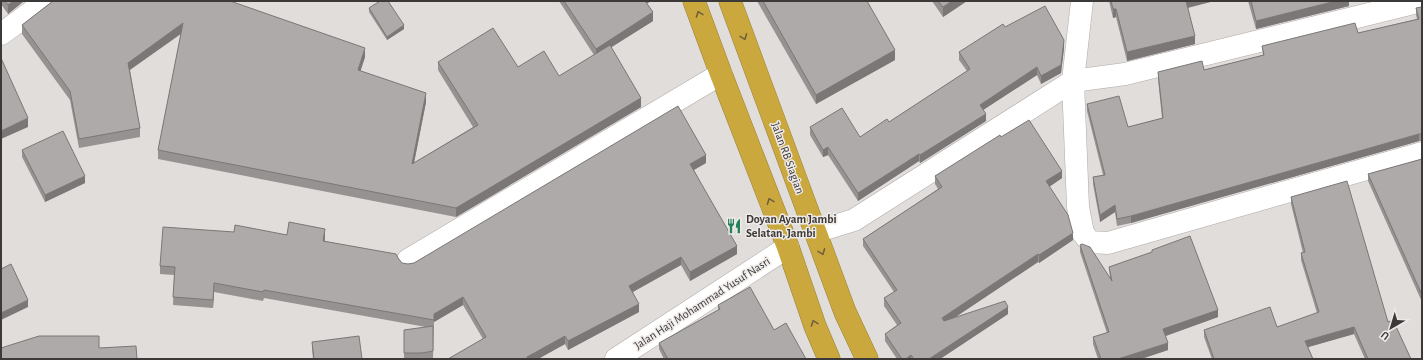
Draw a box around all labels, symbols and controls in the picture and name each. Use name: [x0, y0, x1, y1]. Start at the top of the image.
one-way arrow: [695, 11, 703, 18]
one-way arrow: [739, 34, 747, 41]
street label: Jalan RB Siagian: [770, 121, 806, 195]
one-way arrow: [767, 197, 775, 204]
place label: Doyan Ayam Jambi Selatan, Jambi: [746, 213, 837, 239]
restaurant icon: Doyan Ayam Jambi Selatan, Jambi: [725, 217, 743, 235]
one-way arrow: [818, 248, 826, 255]
street label: Jalan Haji Mohammad Yusuf Nasri: [632, 255, 773, 352]
north arrow: [1371, 308, 1411, 348]
one-way arrow: [810, 320, 818, 327]
text: U: [1379, 329, 1391, 342]

